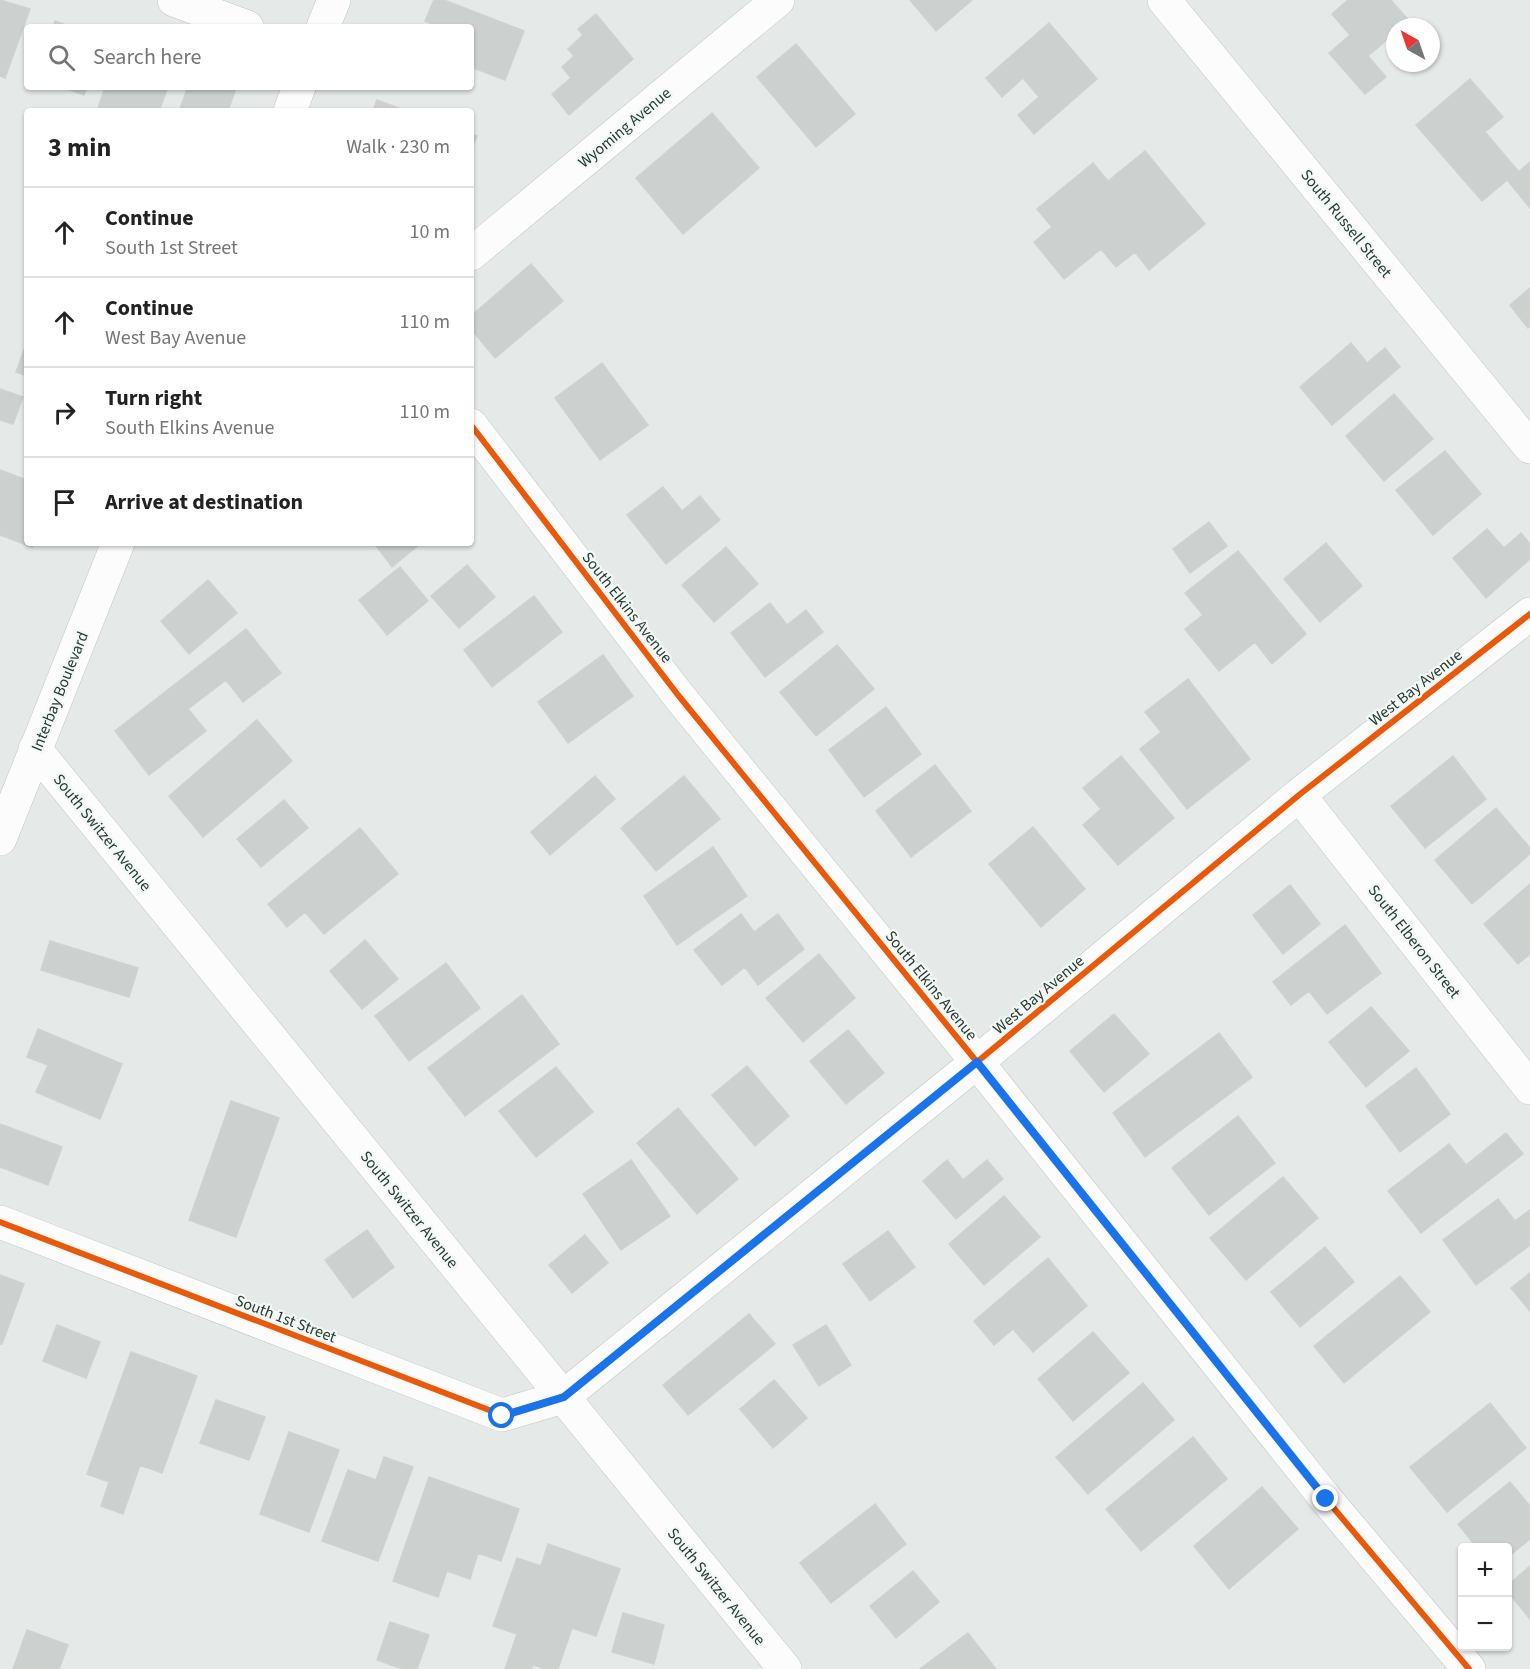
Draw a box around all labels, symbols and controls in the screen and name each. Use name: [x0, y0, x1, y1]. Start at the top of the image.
north arrow: [1386, 18, 1440, 72]
search box: [24, 24, 474, 90]
icon: search: [45, 41, 78, 74]
text: Search here: [93, 41, 201, 73]
street label: Wyoming Avenue: [573, 82, 676, 173]
text: 3 min: [48, 129, 111, 166]
text: Walk · 230 m: [346, 133, 450, 161]
street label: South Russell Street: [1296, 165, 1397, 283]
text: Continue: [105, 202, 194, 234]
icon: ahead: [48, 216, 81, 249]
text: 10 m: [410, 218, 450, 246]
text: South 1st Street: [105, 234, 238, 262]
text: Continue: [105, 292, 194, 324]
icon: ahead: [48, 306, 81, 339]
text: 110 m: [400, 308, 450, 336]
text: West Bay Avenue: [105, 324, 246, 352]
text: Turn right: [105, 382, 202, 414]
icon: right: [48, 396, 81, 429]
text: 110 m: [400, 398, 450, 426]
text: South Elkins Avenue: [105, 414, 274, 442]
icon: arrive: [48, 486, 81, 519]
text: Arrive at destination: [105, 486, 303, 518]
street label: South Elkins Avenue: [577, 547, 678, 668]
street label: Interbay Boulevard: [26, 628, 94, 755]
street label: West Bay Avenue: [1364, 644, 1467, 731]
street label: South Switzer Avenue: [48, 769, 157, 896]
street label: South Elberon Street: [1363, 880, 1466, 1003]
street label: South Elkins Avenue: [880, 926, 982, 1045]
street label: West Bay Avenue: [988, 950, 1089, 1039]
street label: South Switzer Avenue: [355, 1146, 464, 1273]
street label: South 1st Street: [232, 1290, 340, 1348]
route start: [488, 1402, 514, 1428]
route end: [1312, 1485, 1338, 1511]
street label: South Switzer Avenue: [662, 1523, 771, 1650]
map controls: [1458, 1543, 1512, 1651]
button: +: [1458, 1543, 1512, 1597]
button: −: [1458, 1597, 1512, 1651]

